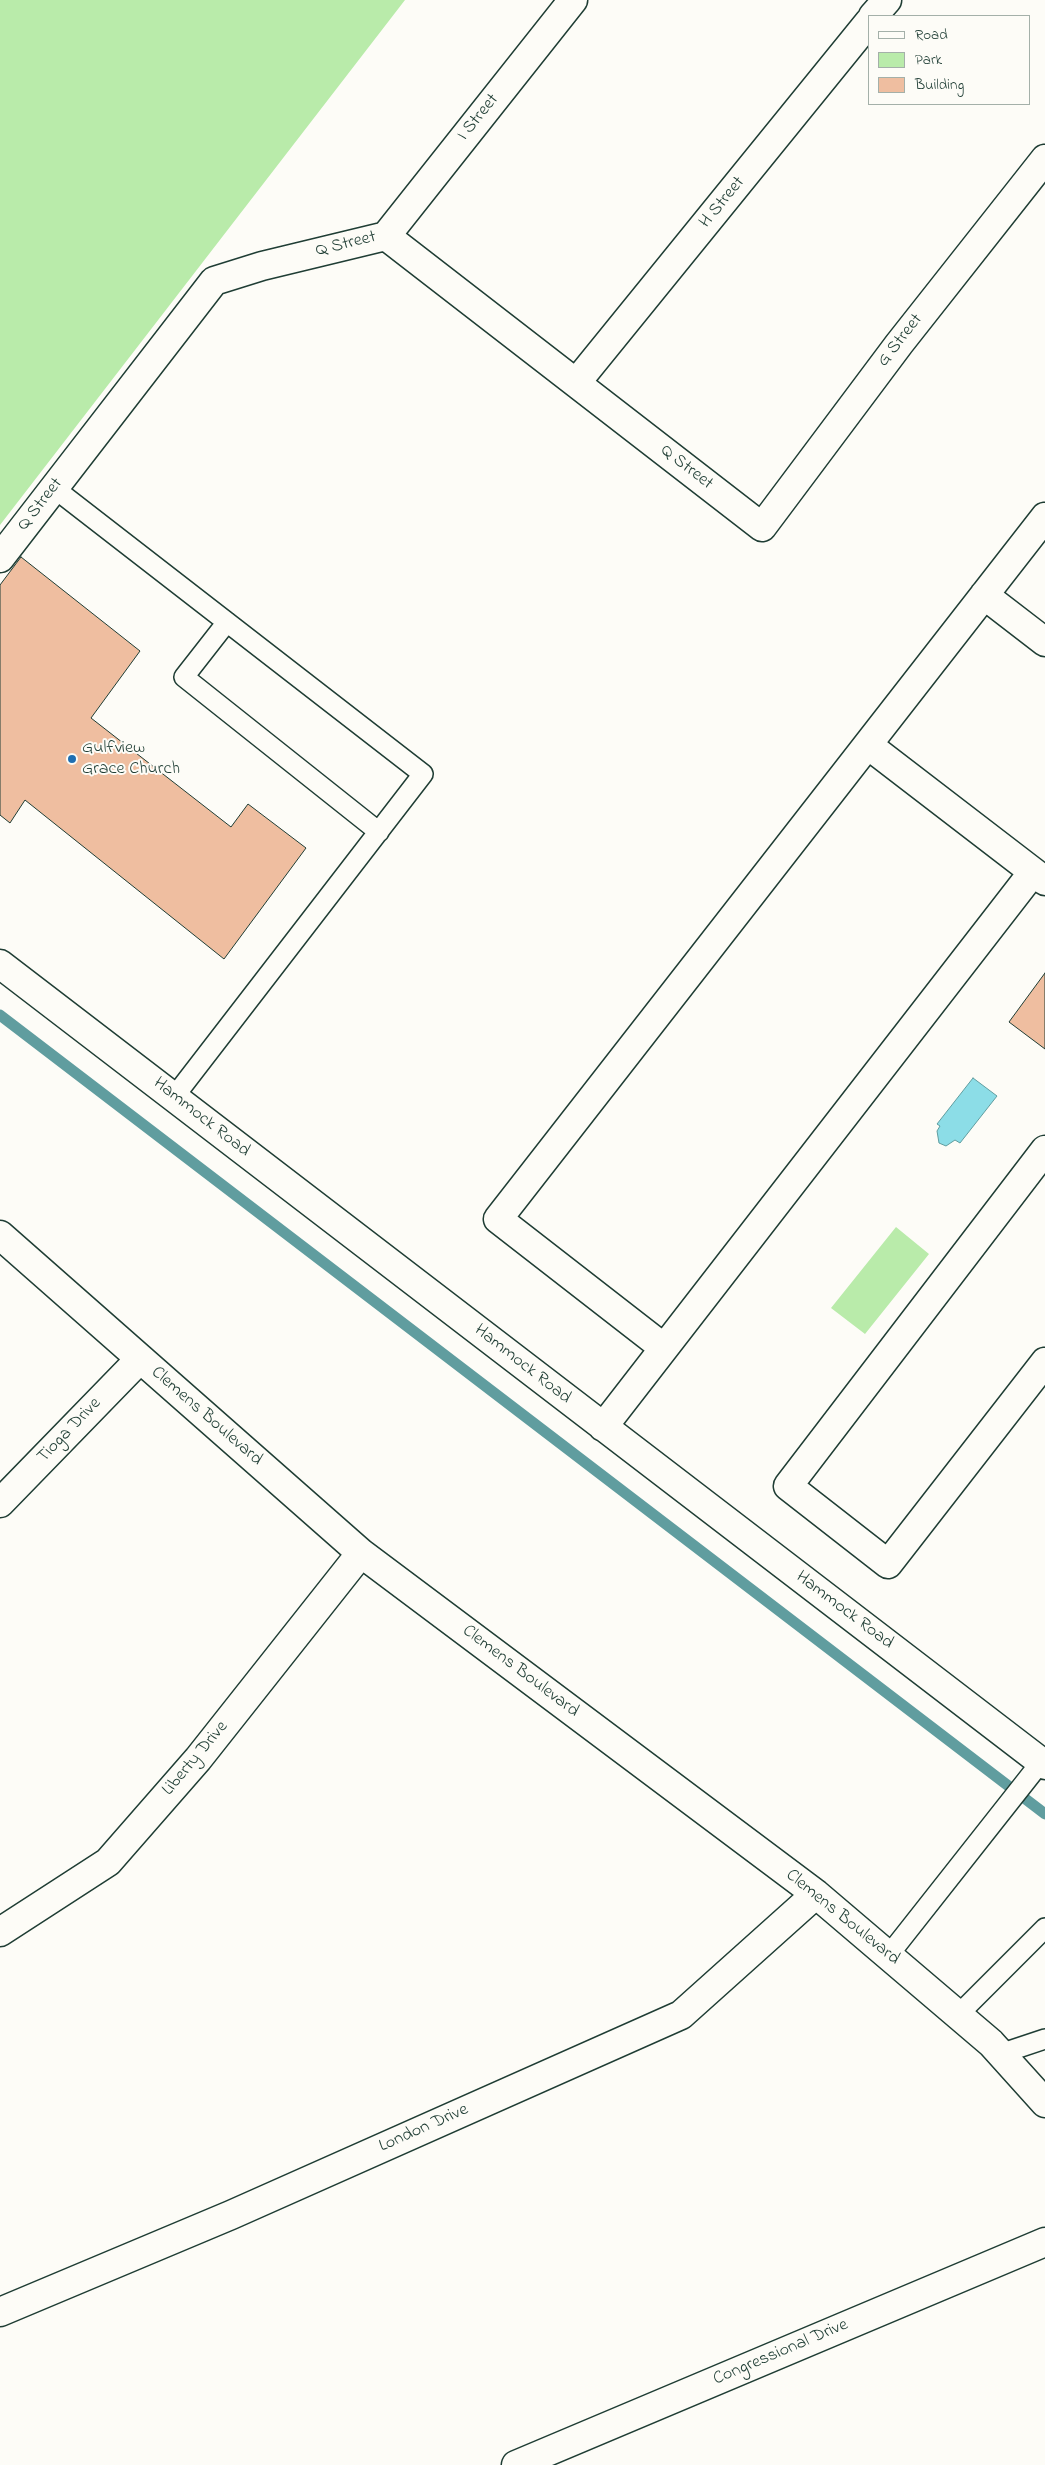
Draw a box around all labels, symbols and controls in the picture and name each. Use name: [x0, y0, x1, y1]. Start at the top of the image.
legend: [868, 15, 1030, 105]
text: Road: [915, 24, 948, 46]
text: Park: [915, 49, 942, 71]
text: Building: [915, 74, 964, 96]
street label: I Street: [454, 90, 504, 146]
street label: H Street: [696, 173, 750, 233]
street label: Q Street: [314, 227, 378, 263]
street label: G Street: [874, 310, 928, 372]
street label: Q Street: [655, 441, 717, 495]
street label: Q Street: [14, 474, 68, 536]
place label: Gulfview Grace Church: [82, 738, 180, 781]
marker: Gulfview Grace Church: [66, 753, 78, 765]
street label: Hammock Road: [148, 1073, 254, 1163]
street label: Hammock Road: [469, 1320, 575, 1410]
street label: Clemens Boulevard: [146, 1363, 266, 1471]
street label: Tioga Drive: [33, 1394, 107, 1468]
street label: Hammock Road: [791, 1567, 897, 1655]
street label: Clemens Boulevard: [457, 1621, 583, 1723]
street label: Liberty Drive: [158, 1717, 234, 1801]
street label: Clemens Boulevard: [781, 1865, 903, 1971]
street label: London Drive: [376, 2100, 472, 2158]
street label: Congressional Drive: [710, 2315, 852, 2391]

